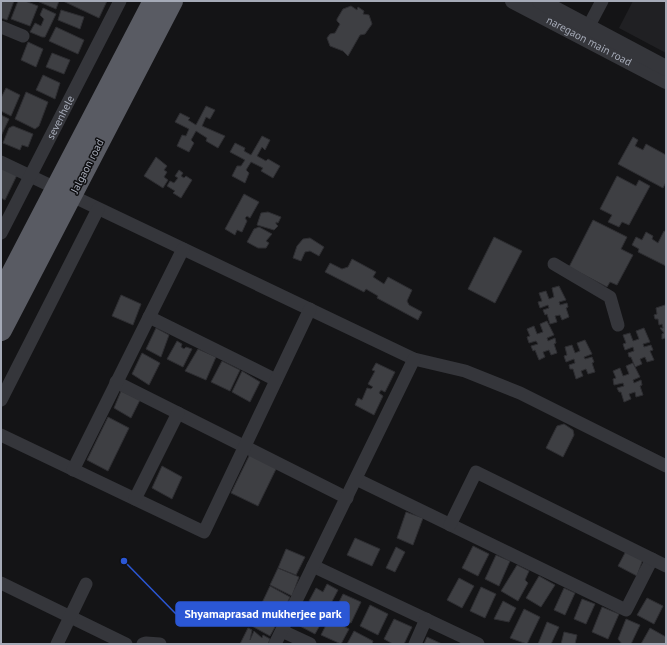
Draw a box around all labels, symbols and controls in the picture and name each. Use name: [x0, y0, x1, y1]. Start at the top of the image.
street label: naregaon main road: [544, 13, 634, 69]
street label: sevenhele: [43, 93, 78, 142]
street label: Jalgaon road: [67, 136, 107, 196]
callout: Shyamaprasad mukherjee park: [176, 602, 349, 626]
text: Shyamaprasad mukherjee park: [184, 606, 342, 621]

